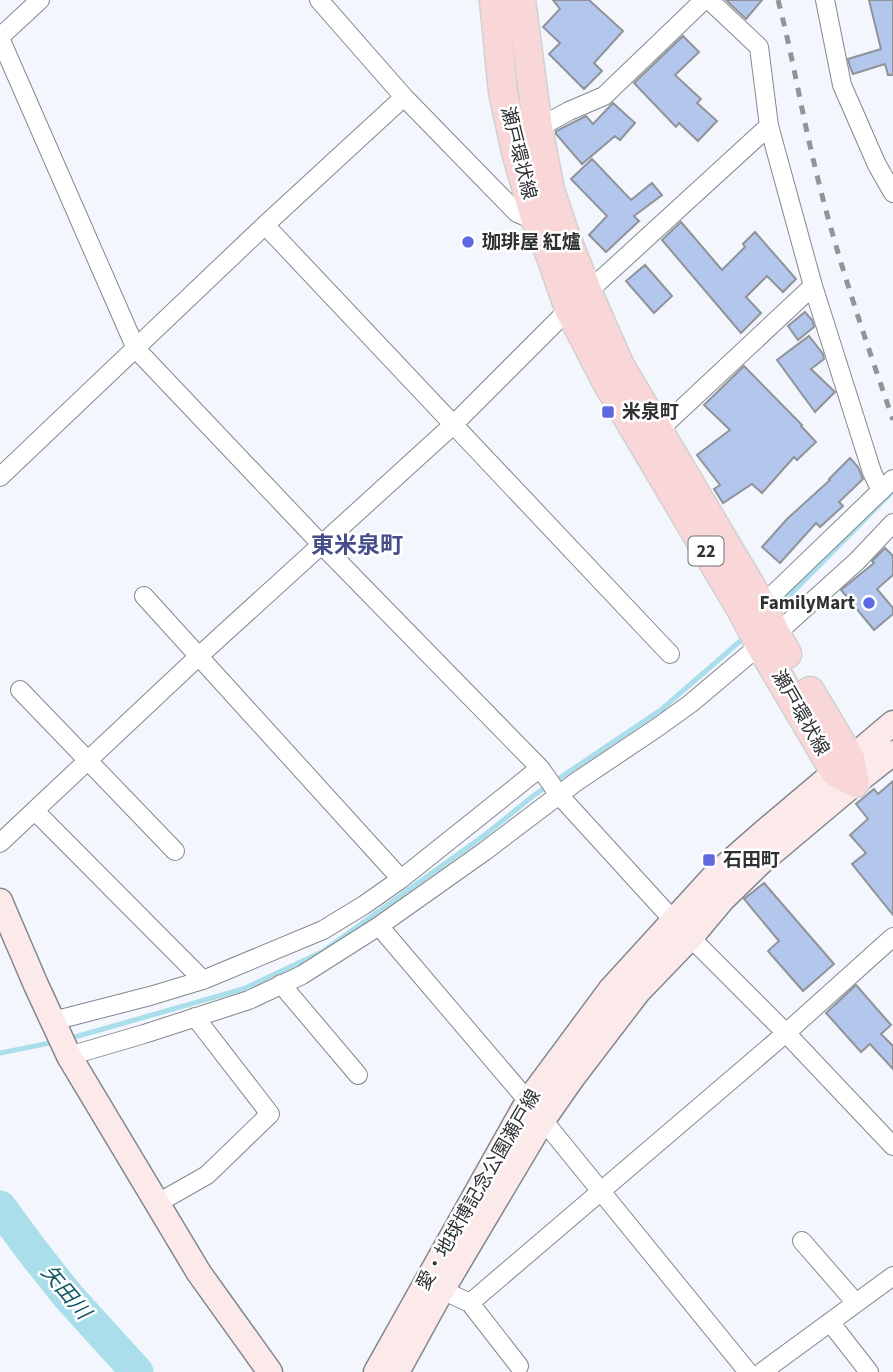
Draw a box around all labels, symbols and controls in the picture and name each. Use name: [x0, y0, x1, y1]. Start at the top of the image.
street label: 瀬戸環状線: [493, 104, 543, 202]
place label: 珈琲屋 紅爐: [482, 229, 581, 256]
marker: 珈琲屋 紅爐: [460, 234, 476, 250]
place label: 米泉町: [622, 399, 679, 426]
marker: 米泉町: [600, 404, 616, 420]
district label: 東米泉町: [311, 529, 403, 562]
road number: 22: [688, 536, 724, 566]
place label: FamilyMart: [760, 590, 855, 617]
marker: FamilyMart: [861, 595, 877, 611]
street label: 瀬戸環状線: [765, 665, 835, 761]
place label: 石田町: [723, 847, 780, 874]
marker: 石田町: [701, 852, 717, 868]
street label: 愛・地球博記念公園瀬戸線: [410, 1085, 548, 1295]
water label: 矢田川: [34, 1258, 99, 1327]

